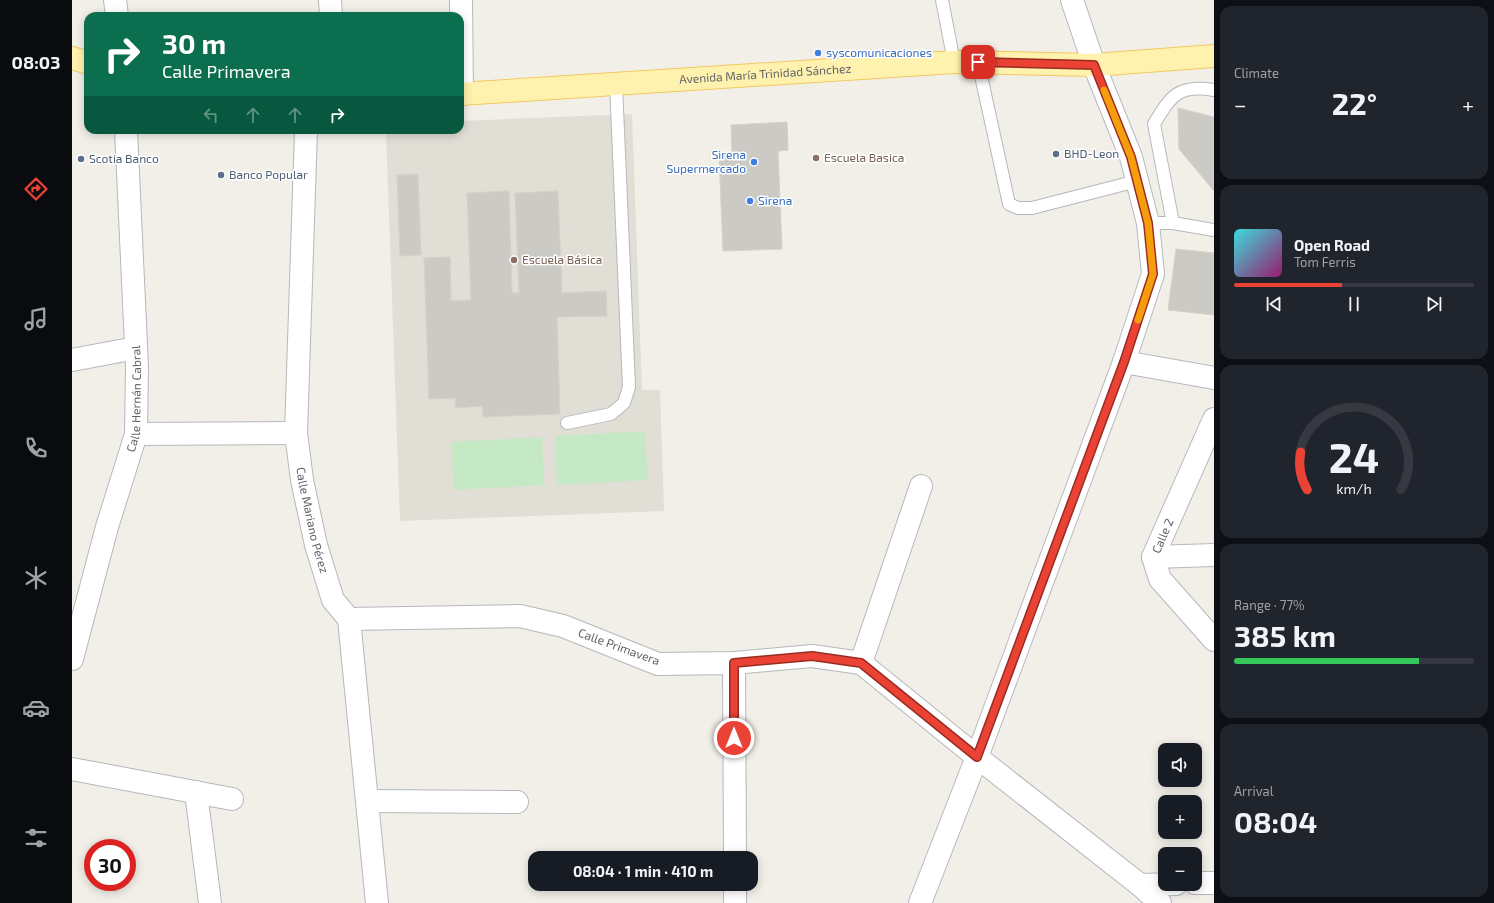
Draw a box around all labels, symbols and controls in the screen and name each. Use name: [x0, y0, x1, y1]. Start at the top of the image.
text: 30 m: [162, 26, 226, 60]
icon: right: [96, 28, 148, 80]
place label: syscomunicaciones: [826, 45, 932, 59]
pin: [961, 45, 995, 79]
marker: syscomunicaciones: [813, 48, 823, 58]
text: 08:03: [12, 51, 60, 73]
icon: arrive: [967, 51, 989, 73]
text: Calle Primavera: [162, 60, 291, 82]
street label: Avenida María Trinidad Sánchez: [679, 61, 852, 86]
text: Climate: [1234, 65, 1279, 81]
text: 22°: [1332, 85, 1377, 121]
text: −: [1234, 91, 1247, 117]
text: +: [1462, 91, 1474, 117]
icon: left: [200, 104, 222, 126]
icon: ahead: [242, 104, 264, 126]
icon: ahead: [284, 104, 306, 126]
icon: right: [326, 104, 348, 126]
place label: BHD-Leon: [1064, 146, 1119, 160]
place label: Sirena Supermercado: [666, 147, 746, 175]
marker: BHD-Leon: [1051, 149, 1061, 159]
place label: Escuela Basica: [824, 150, 904, 164]
place label: Scotia Banco: [89, 151, 159, 165]
marker: Escuela Basica: [811, 153, 821, 163]
marker: Scotia Banco: [76, 154, 86, 164]
marker: Sirena Supermercado: [749, 157, 759, 167]
place label: Banco Popular: [229, 167, 308, 181]
marker: Banco Popular: [216, 170, 226, 180]
icon: directions: [22, 175, 50, 203]
place label: Sirena: [758, 193, 792, 207]
marker: Sirena: [745, 196, 755, 206]
text: Open Road: [1294, 236, 1370, 254]
place label: Escuela Básica: [522, 252, 602, 266]
text: Tom Ferris: [1294, 254, 1356, 270]
marker: Escuela Básica: [509, 255, 519, 265]
icon: previous: [1263, 293, 1285, 315]
icon: pause: [1343, 293, 1365, 315]
icon: next: [1423, 293, 1445, 315]
icon: music: [22, 305, 50, 333]
street label: Calle Hernán Cabral: [123, 345, 143, 454]
text: 24: [1329, 430, 1379, 480]
icon: phone: [22, 434, 50, 462]
street label: Calle Mariano Pérez: [294, 466, 332, 575]
text: km/h: [1336, 479, 1372, 496]
street label: Calle 2: [1149, 516, 1176, 555]
icon: climate: [22, 564, 50, 592]
text: Range · 77%: [1234, 597, 1305, 613]
text: 385 km: [1234, 617, 1336, 653]
street label: Calle Primavera: [577, 625, 662, 667]
icon: car: [22, 694, 50, 722]
position arrow: [713, 717, 755, 759]
map controls: [1158, 743, 1202, 891]
button: sound: [1158, 743, 1202, 787]
text: Arrival: [1234, 783, 1274, 799]
button: +: [1158, 795, 1202, 839]
text: 08:04: [1234, 803, 1317, 839]
icon: filters: [22, 824, 50, 852]
speed limit sign: 30: [84, 839, 136, 891]
button: −: [1158, 847, 1202, 891]
text: 08:04 · 1 min · 410 m: [573, 862, 713, 880]

